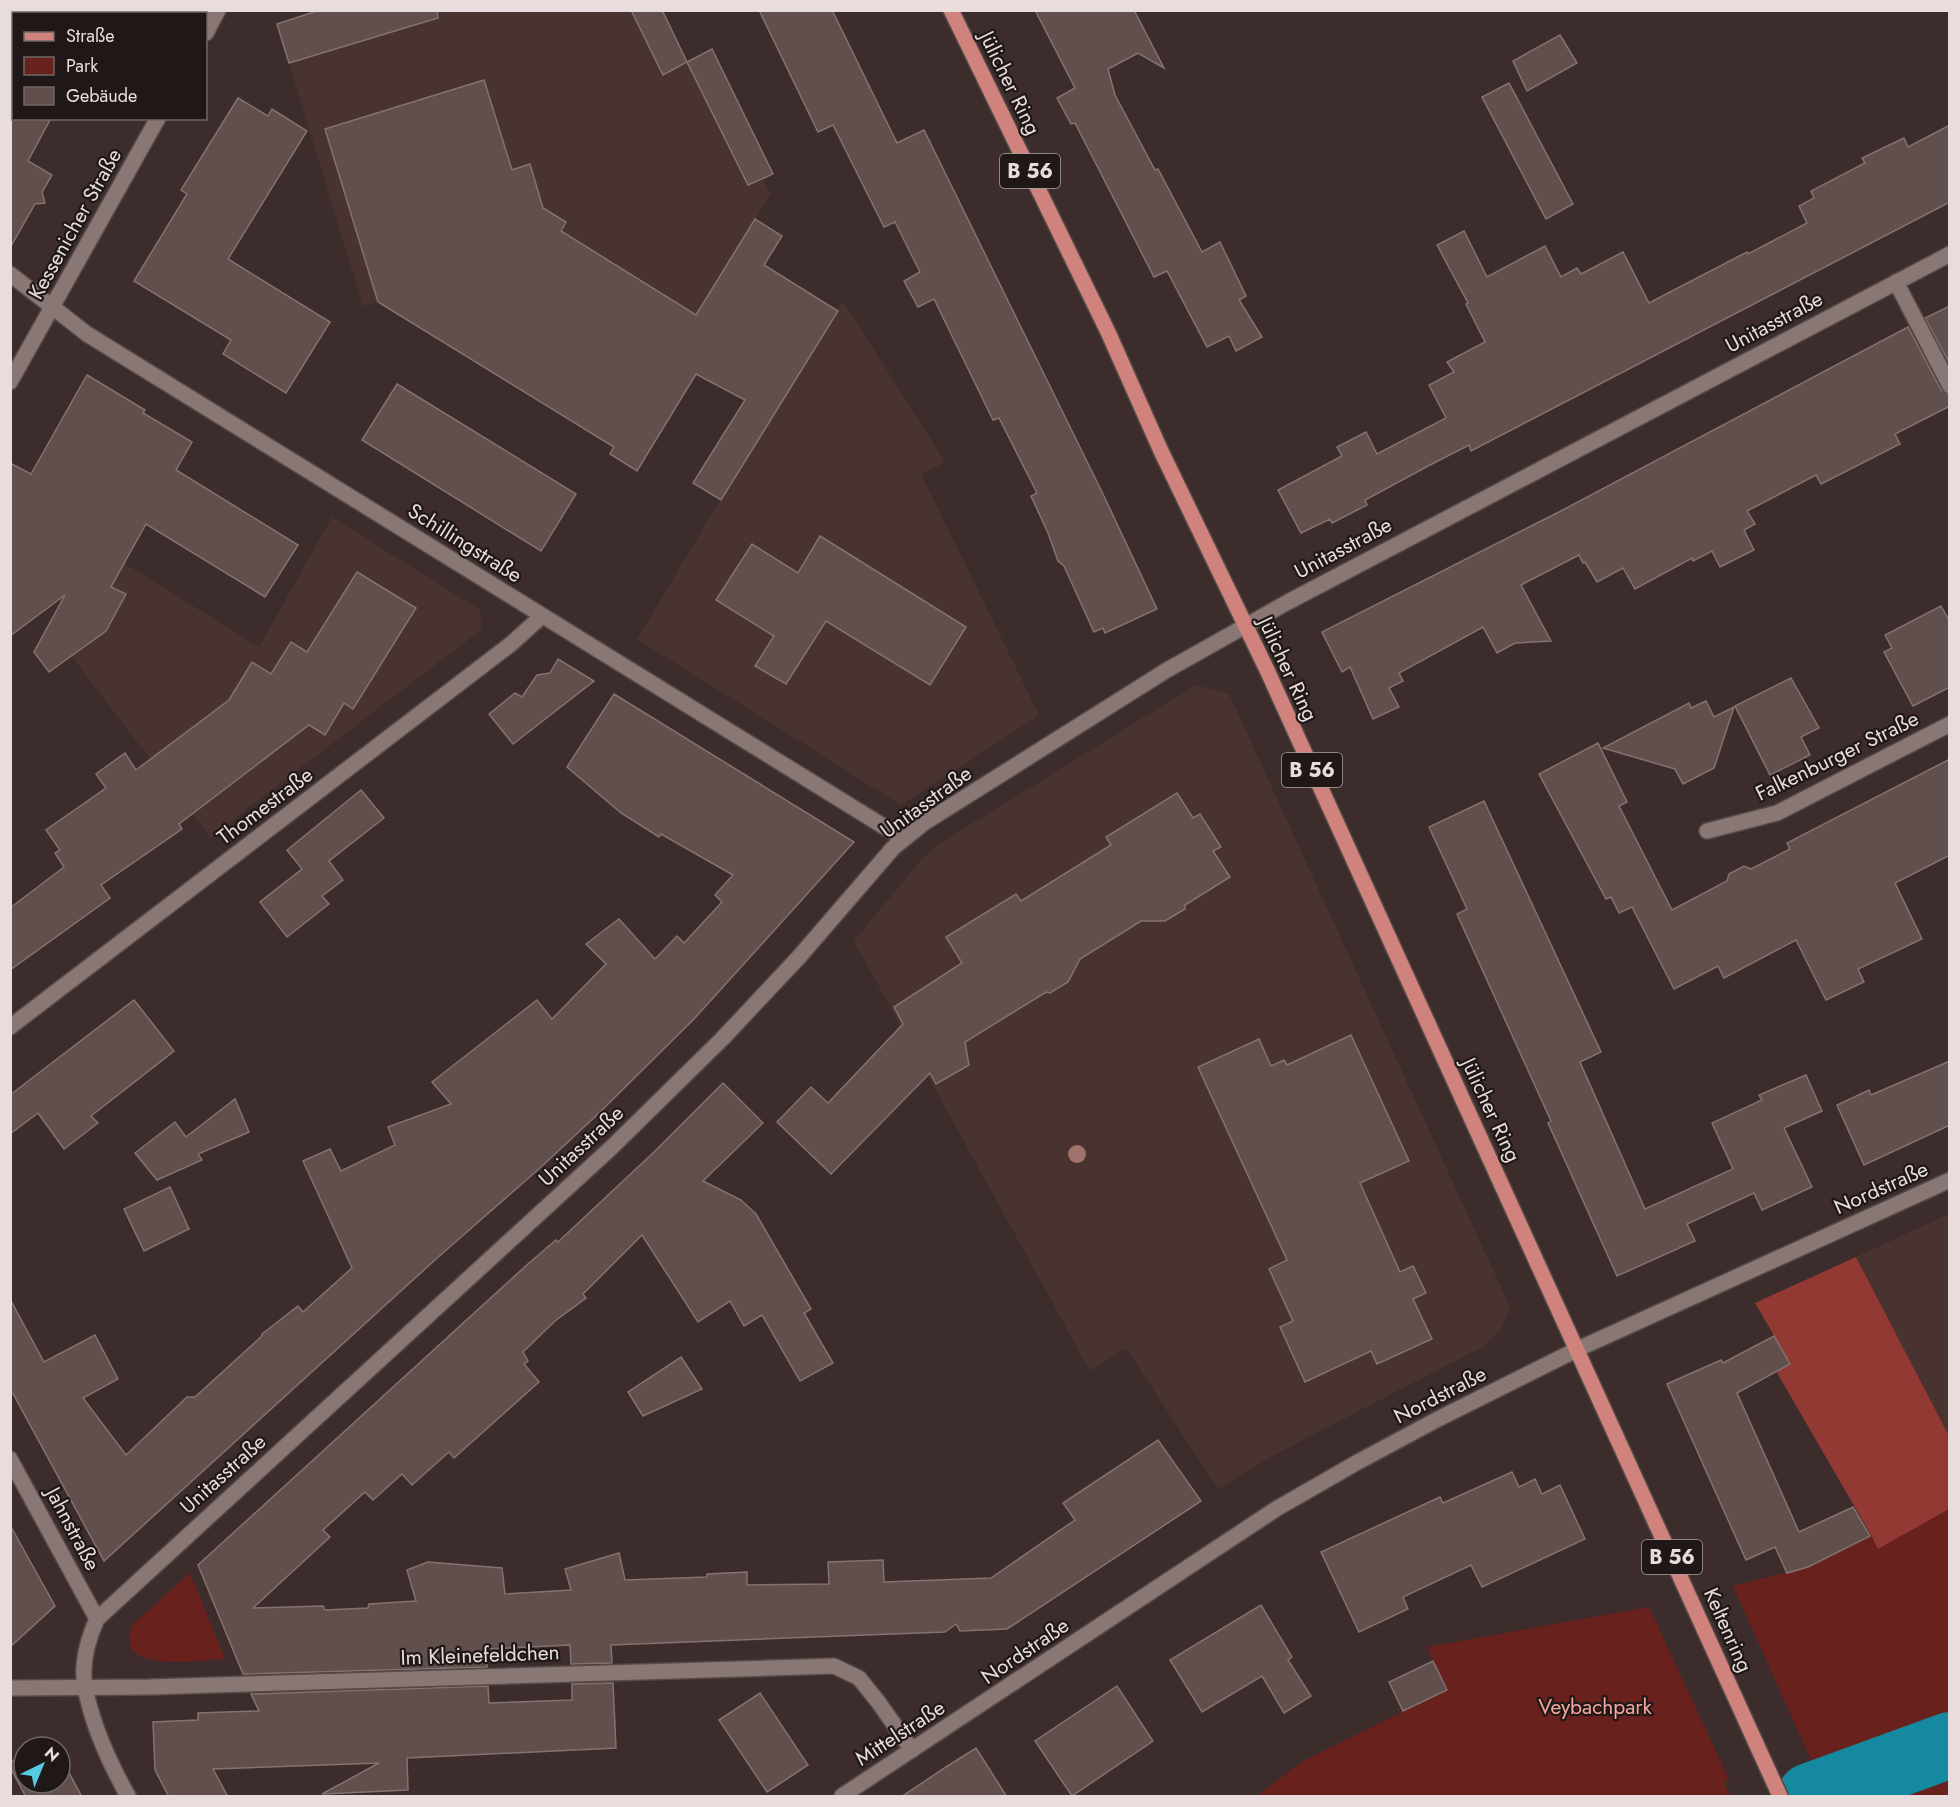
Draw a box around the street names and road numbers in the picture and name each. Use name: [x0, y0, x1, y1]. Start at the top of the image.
street label: Jülicher Ring: [971, 23, 1048, 140]
street label: Kessenicher Straße: [21, 143, 129, 305]
road number: B 56: [1000, 154, 1060, 188]
street label: Unitasstraße: [1720, 284, 1828, 360]
street label: Schillingstraße: [402, 496, 528, 590]
street label: Unitasstraße: [1289, 510, 1397, 586]
street label: Jülicher Ring: [1249, 609, 1325, 726]
street label: Falkenburger Straße: [1750, 703, 1924, 809]
road number: B 56: [1282, 753, 1342, 787]
street label: Unitasstraße: [874, 758, 978, 846]
street label: Thomestraße: [211, 760, 319, 852]
street label: Jülicher Ring: [1452, 1050, 1528, 1167]
street label: Unitasstraße: [532, 1099, 630, 1193]
street label: Nordstraße: [1829, 1154, 1933, 1222]
street label: Nordstraße: [1388, 1359, 1492, 1431]
street label: Unitasstraße: [173, 1427, 273, 1521]
street label: Jahnstraße: [37, 1479, 108, 1576]
road number: B 56: [1642, 1540, 1702, 1574]
street label: Keltenring: [1696, 1583, 1760, 1677]
street label: Nordstraße: [975, 1610, 1075, 1692]
street label: Im Kleinefeldchen: [400, 1637, 560, 1673]
street label: Mittelstraße: [849, 1693, 951, 1773]

